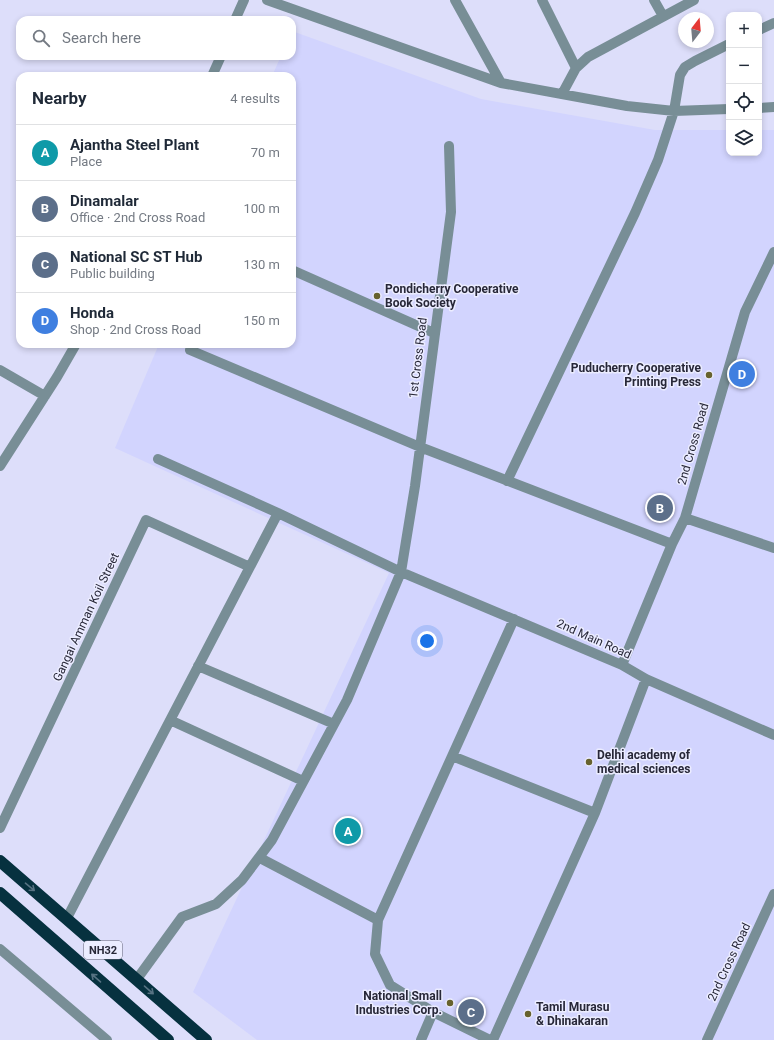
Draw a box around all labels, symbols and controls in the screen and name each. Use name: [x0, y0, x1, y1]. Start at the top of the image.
north arrow: [678, 12, 714, 48]
map controls: [726, 12, 762, 156]
button: +: [726, 12, 762, 48]
search box: [16, 16, 296, 60]
icon: search: [30, 27, 52, 49]
text: Search here: [62, 29, 141, 47]
button: −: [726, 48, 762, 84]
button: locate: [726, 84, 762, 120]
text: Nearby: [32, 88, 87, 108]
text: 4 results: [230, 91, 280, 106]
button: layers: [726, 120, 762, 156]
text: Ajantha Steel Plant: [70, 136, 199, 154]
text: A: [41, 145, 49, 160]
text: 70 m: [251, 145, 280, 160]
text: Place: [70, 154, 102, 169]
text: Dinamalar: [70, 192, 139, 210]
text: B: [41, 201, 49, 216]
text: 100 m: [243, 201, 280, 216]
text: Office · 2nd Cross Road: [70, 210, 205, 225]
text: National SC ST Hub: [70, 248, 202, 266]
text: C: [41, 257, 49, 272]
text: 130 m: [243, 257, 280, 272]
text: Public building: [70, 266, 155, 281]
place label: Pondicherry Cooperative Book Society: [385, 282, 519, 310]
marker: Pondicherry Cooperative Book Society: [372, 291, 382, 301]
text: Honda: [70, 304, 114, 322]
text: D: [41, 313, 49, 328]
text: 150 m: [243, 313, 280, 328]
street label: 1st Cross Road: [406, 317, 430, 399]
text: Shop · 2nd Cross Road: [70, 322, 201, 337]
pin: D: [729, 359, 755, 389]
place label: Puducherry Cooperative Printing Press: [571, 361, 702, 389]
marker: Puducherry Cooperative Printing Press: [704, 370, 714, 380]
street label: 2nd Cross Road: [675, 401, 711, 487]
pin: B: [647, 493, 673, 523]
street label: Gangai Amman Koil Street: [50, 550, 122, 683]
street label: 2nd Main Road: [555, 616, 633, 662]
your location: [417, 631, 437, 651]
place label: Delhi academy of medical sciences: [597, 748, 691, 776]
marker: Delhi academy of medical sciences: [584, 757, 594, 767]
pin: A: [335, 816, 361, 846]
one-way arrow: [24, 882, 35, 891]
street label: 2nd Cross Road: [705, 921, 753, 1003]
road number: NH32: [84, 941, 122, 959]
one-way arrow: [91, 974, 102, 983]
one-way arrow: [144, 986, 154, 995]
place label: National Small Industries Corp.: [356, 989, 442, 1017]
pin: C: [458, 997, 484, 1027]
marker: National Small Industries Corp.: [445, 998, 455, 1008]
place label: Tamil Murasu & Dhinakaran: [536, 1000, 610, 1028]
marker: Tamil Murasu & Dhinakaran: [523, 1009, 533, 1019]

